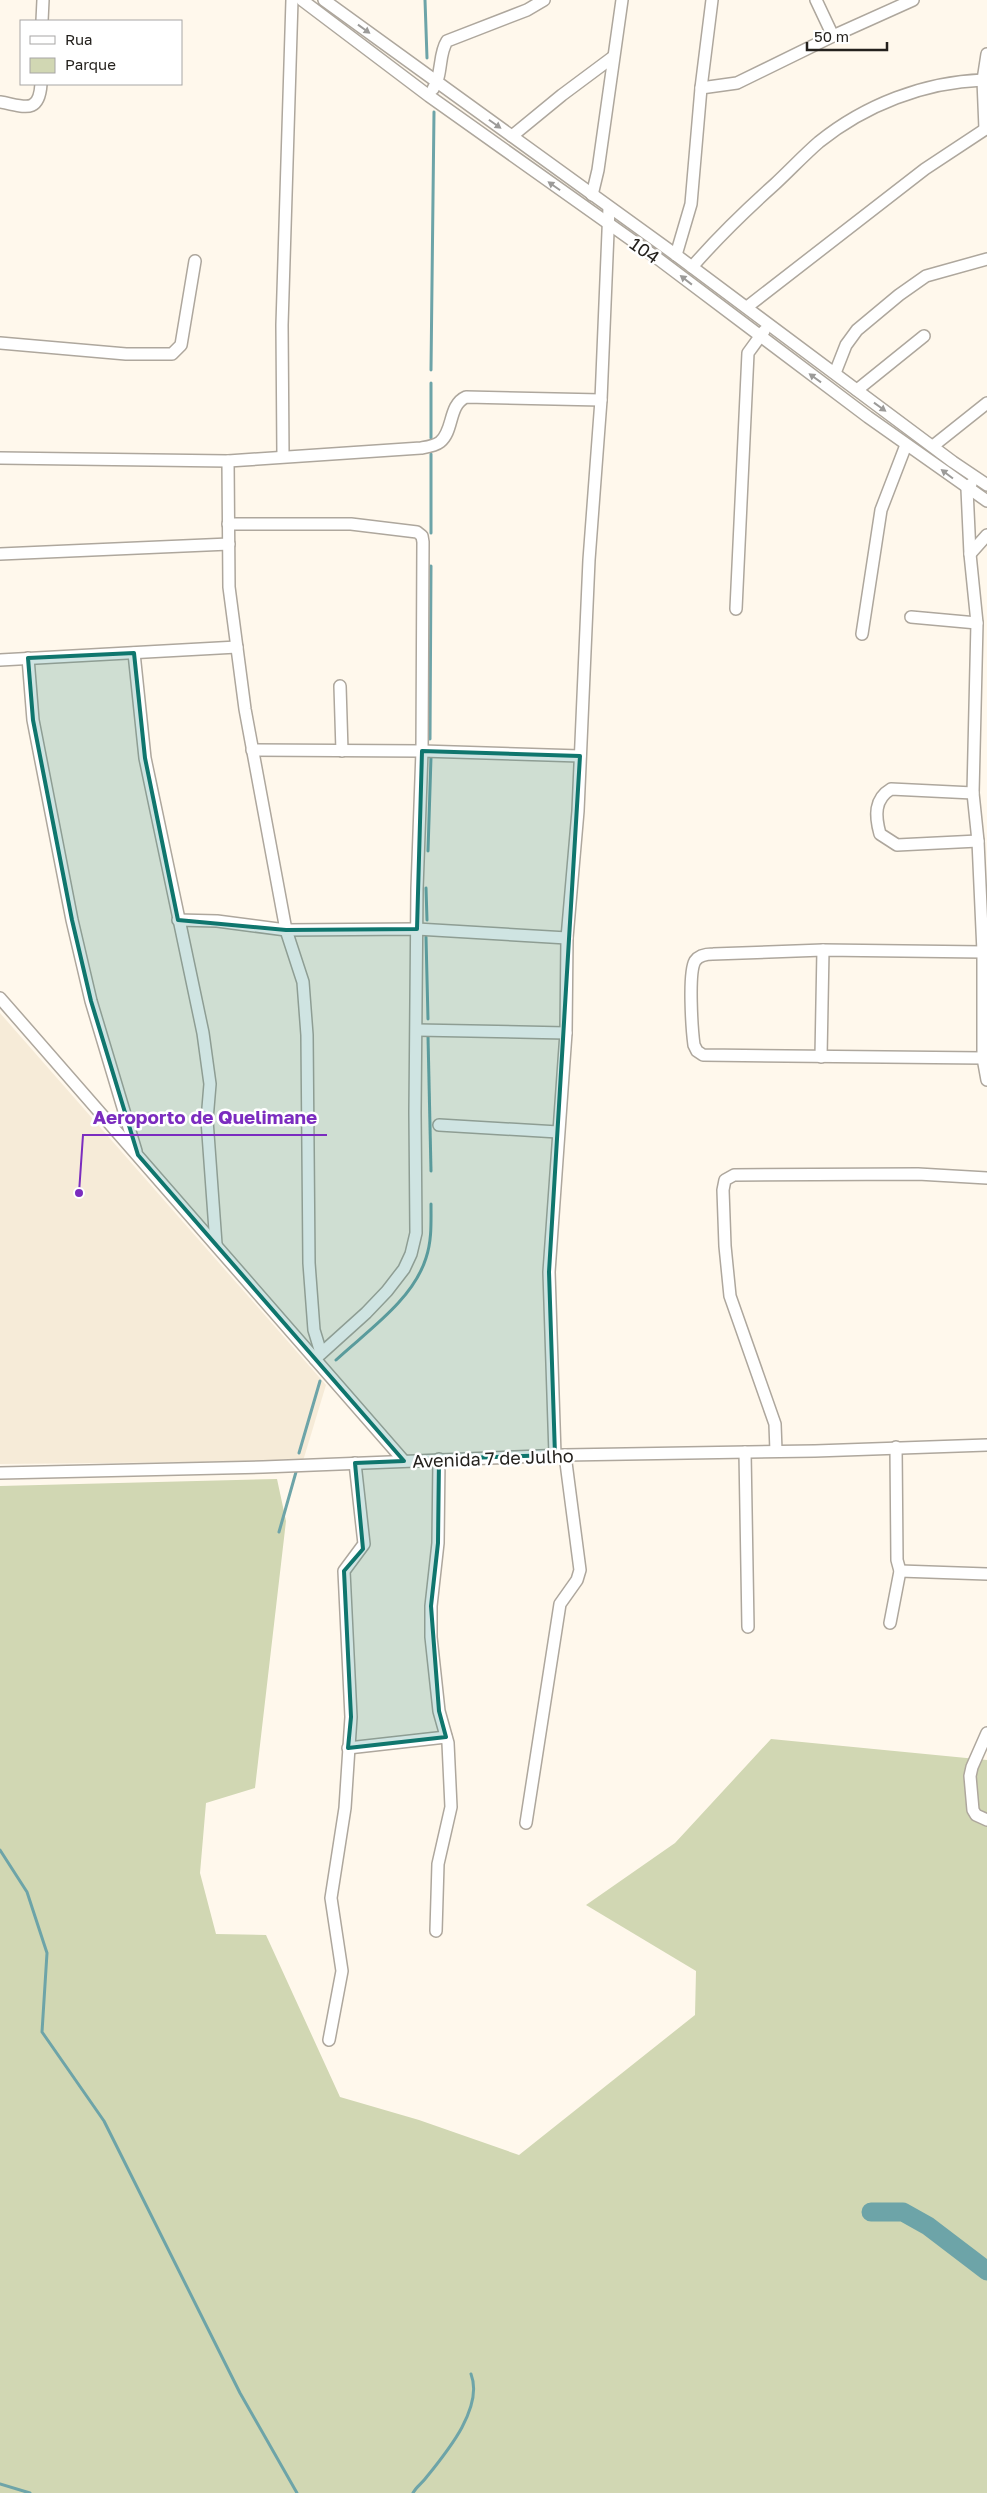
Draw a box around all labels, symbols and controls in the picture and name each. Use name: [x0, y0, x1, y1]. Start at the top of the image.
legend: [20, 20, 182, 85]
scale bar: [807, 20, 887, 52]
one-way arrow: [357, 24, 371, 34]
text: 50 m: [814, 27, 849, 45]
text: Rua: [65, 30, 92, 48]
text: Parque: [65, 55, 116, 73]
one-way arrow: [488, 119, 502, 129]
one-way arrow: [547, 181, 561, 191]
street label: 104: [626, 232, 664, 268]
one-way arrow: [680, 275, 693, 286]
one-way arrow: [808, 373, 822, 383]
one-way arrow: [873, 402, 887, 412]
one-way arrow: [941, 468, 954, 479]
callout: Aeroporto de Quelimane: [83, 1101, 327, 1135]
text: Aeroporto de Quelimane: [93, 1105, 317, 1128]
street label: Avenida 7 de Julho: [412, 1444, 574, 1472]

